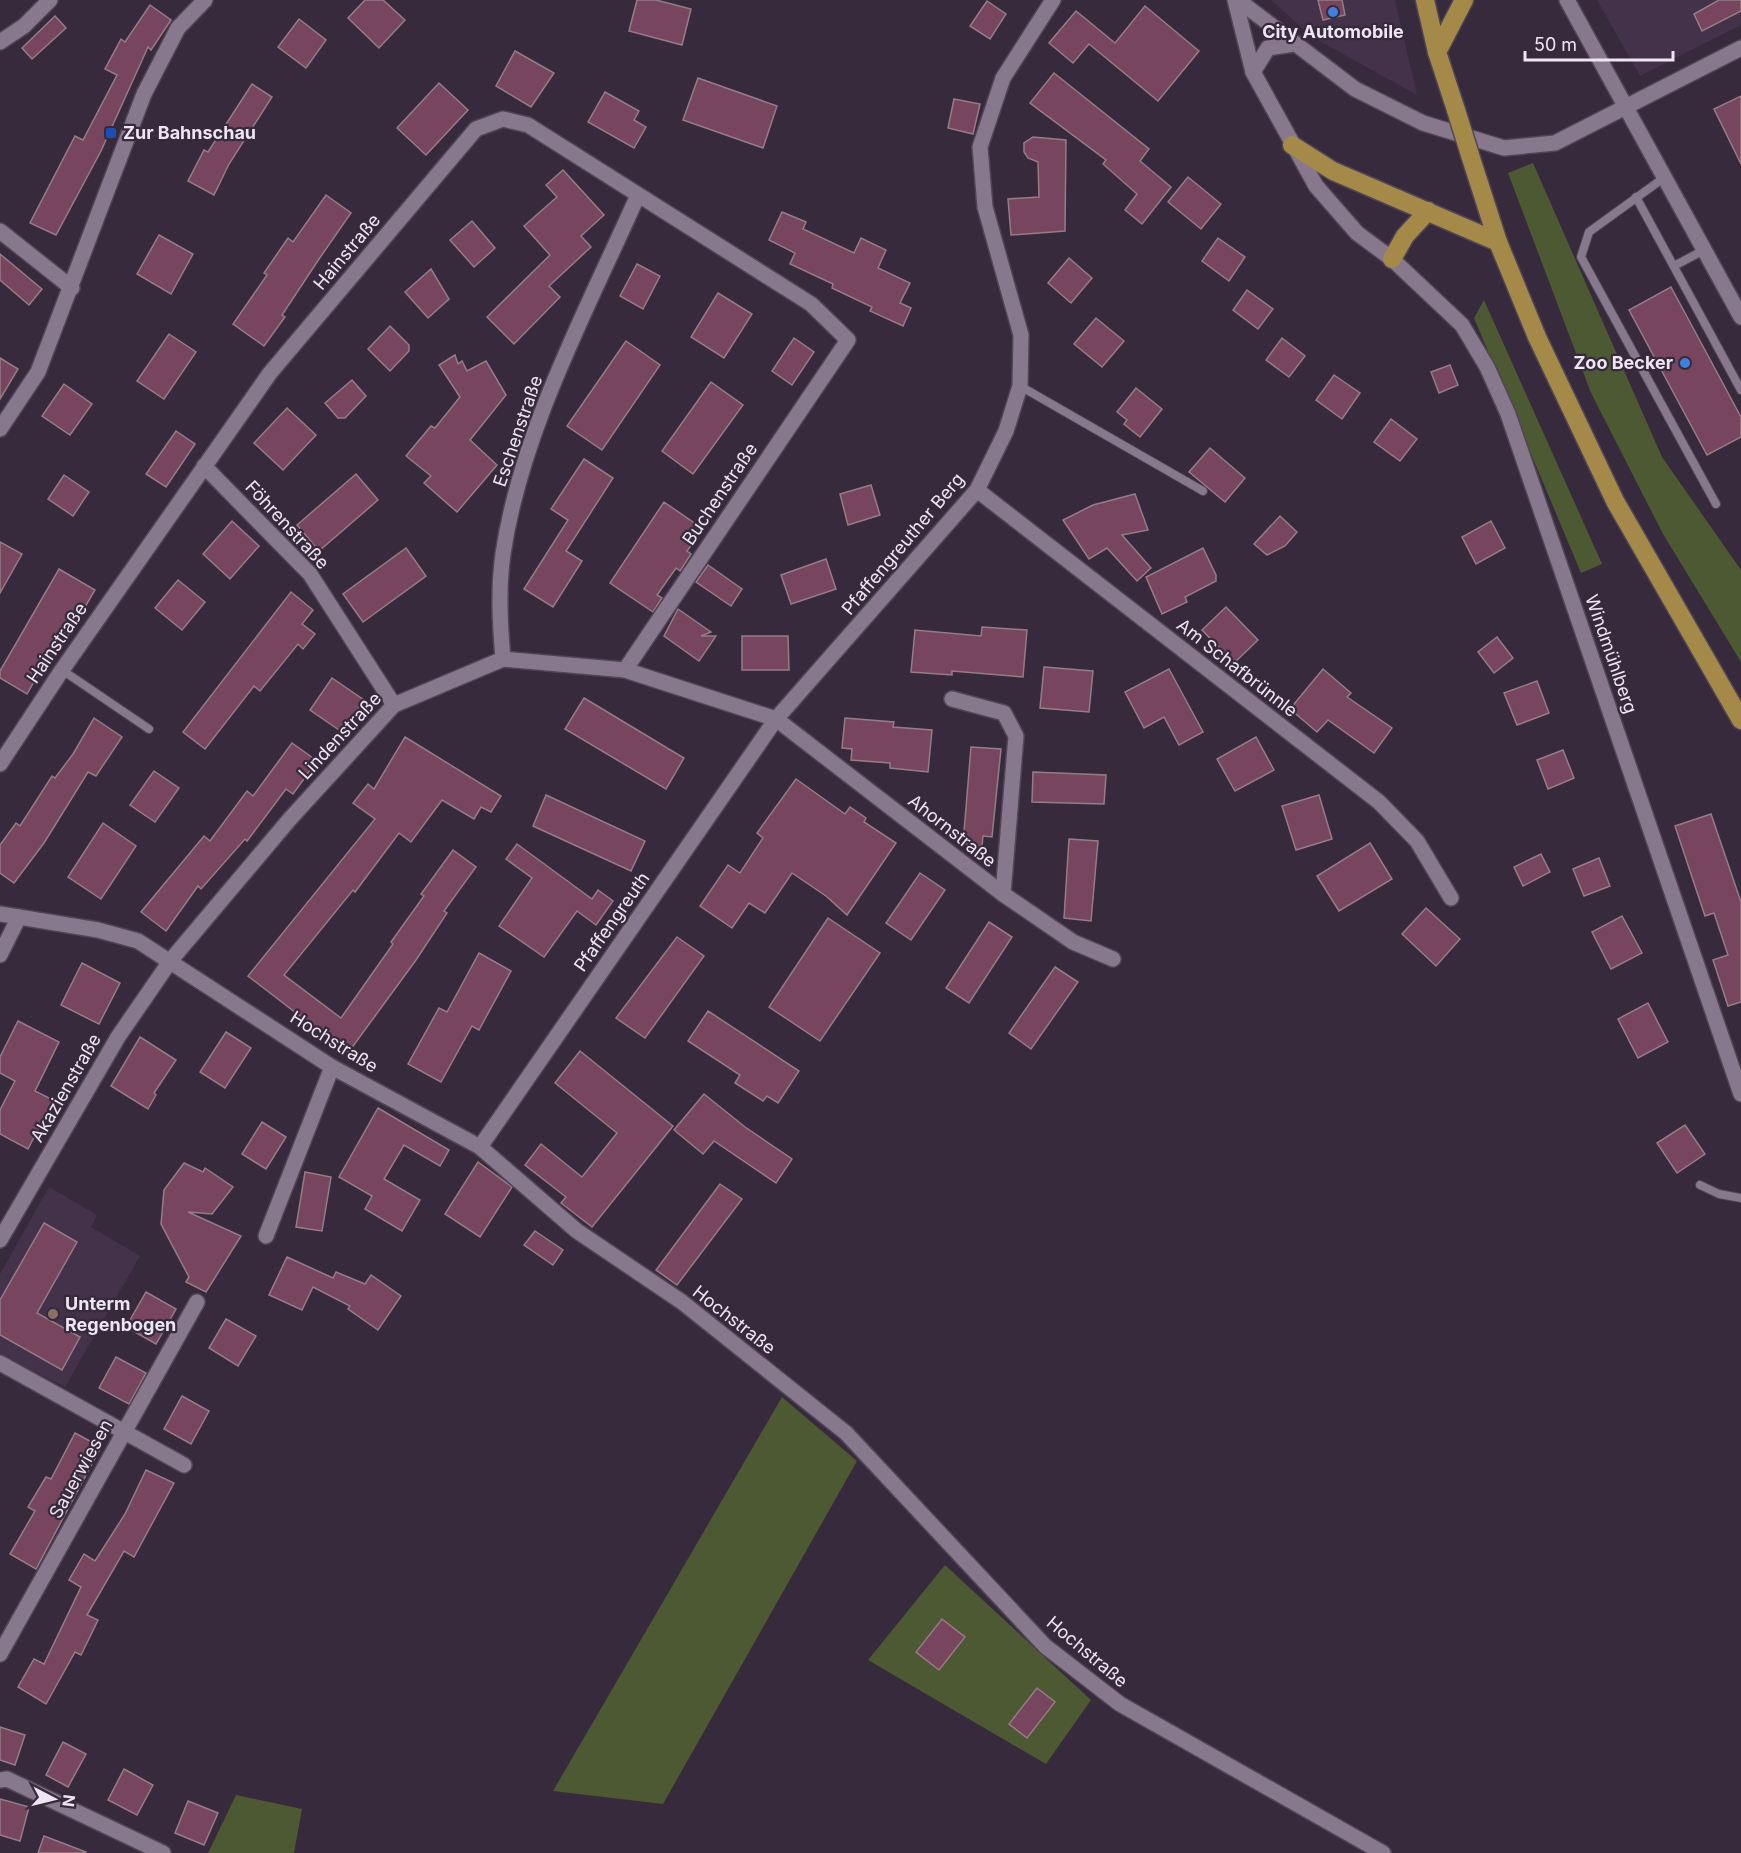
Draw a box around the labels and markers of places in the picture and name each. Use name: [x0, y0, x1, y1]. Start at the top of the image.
marker: City Automobile: [1326, 5, 1340, 19]
place label: City Automobile: [1262, 21, 1404, 42]
place label: Zur Bahnschau: [123, 122, 256, 143]
marker: Zur Bahnschau: [104, 126, 118, 140]
place label: Zoo Becker: [1573, 352, 1673, 373]
marker: Zoo Becker: [1678, 356, 1692, 370]
place label: Unterm Regenbogen: [65, 1293, 176, 1335]
marker: Unterm Regenbogen: [46, 1307, 60, 1321]

